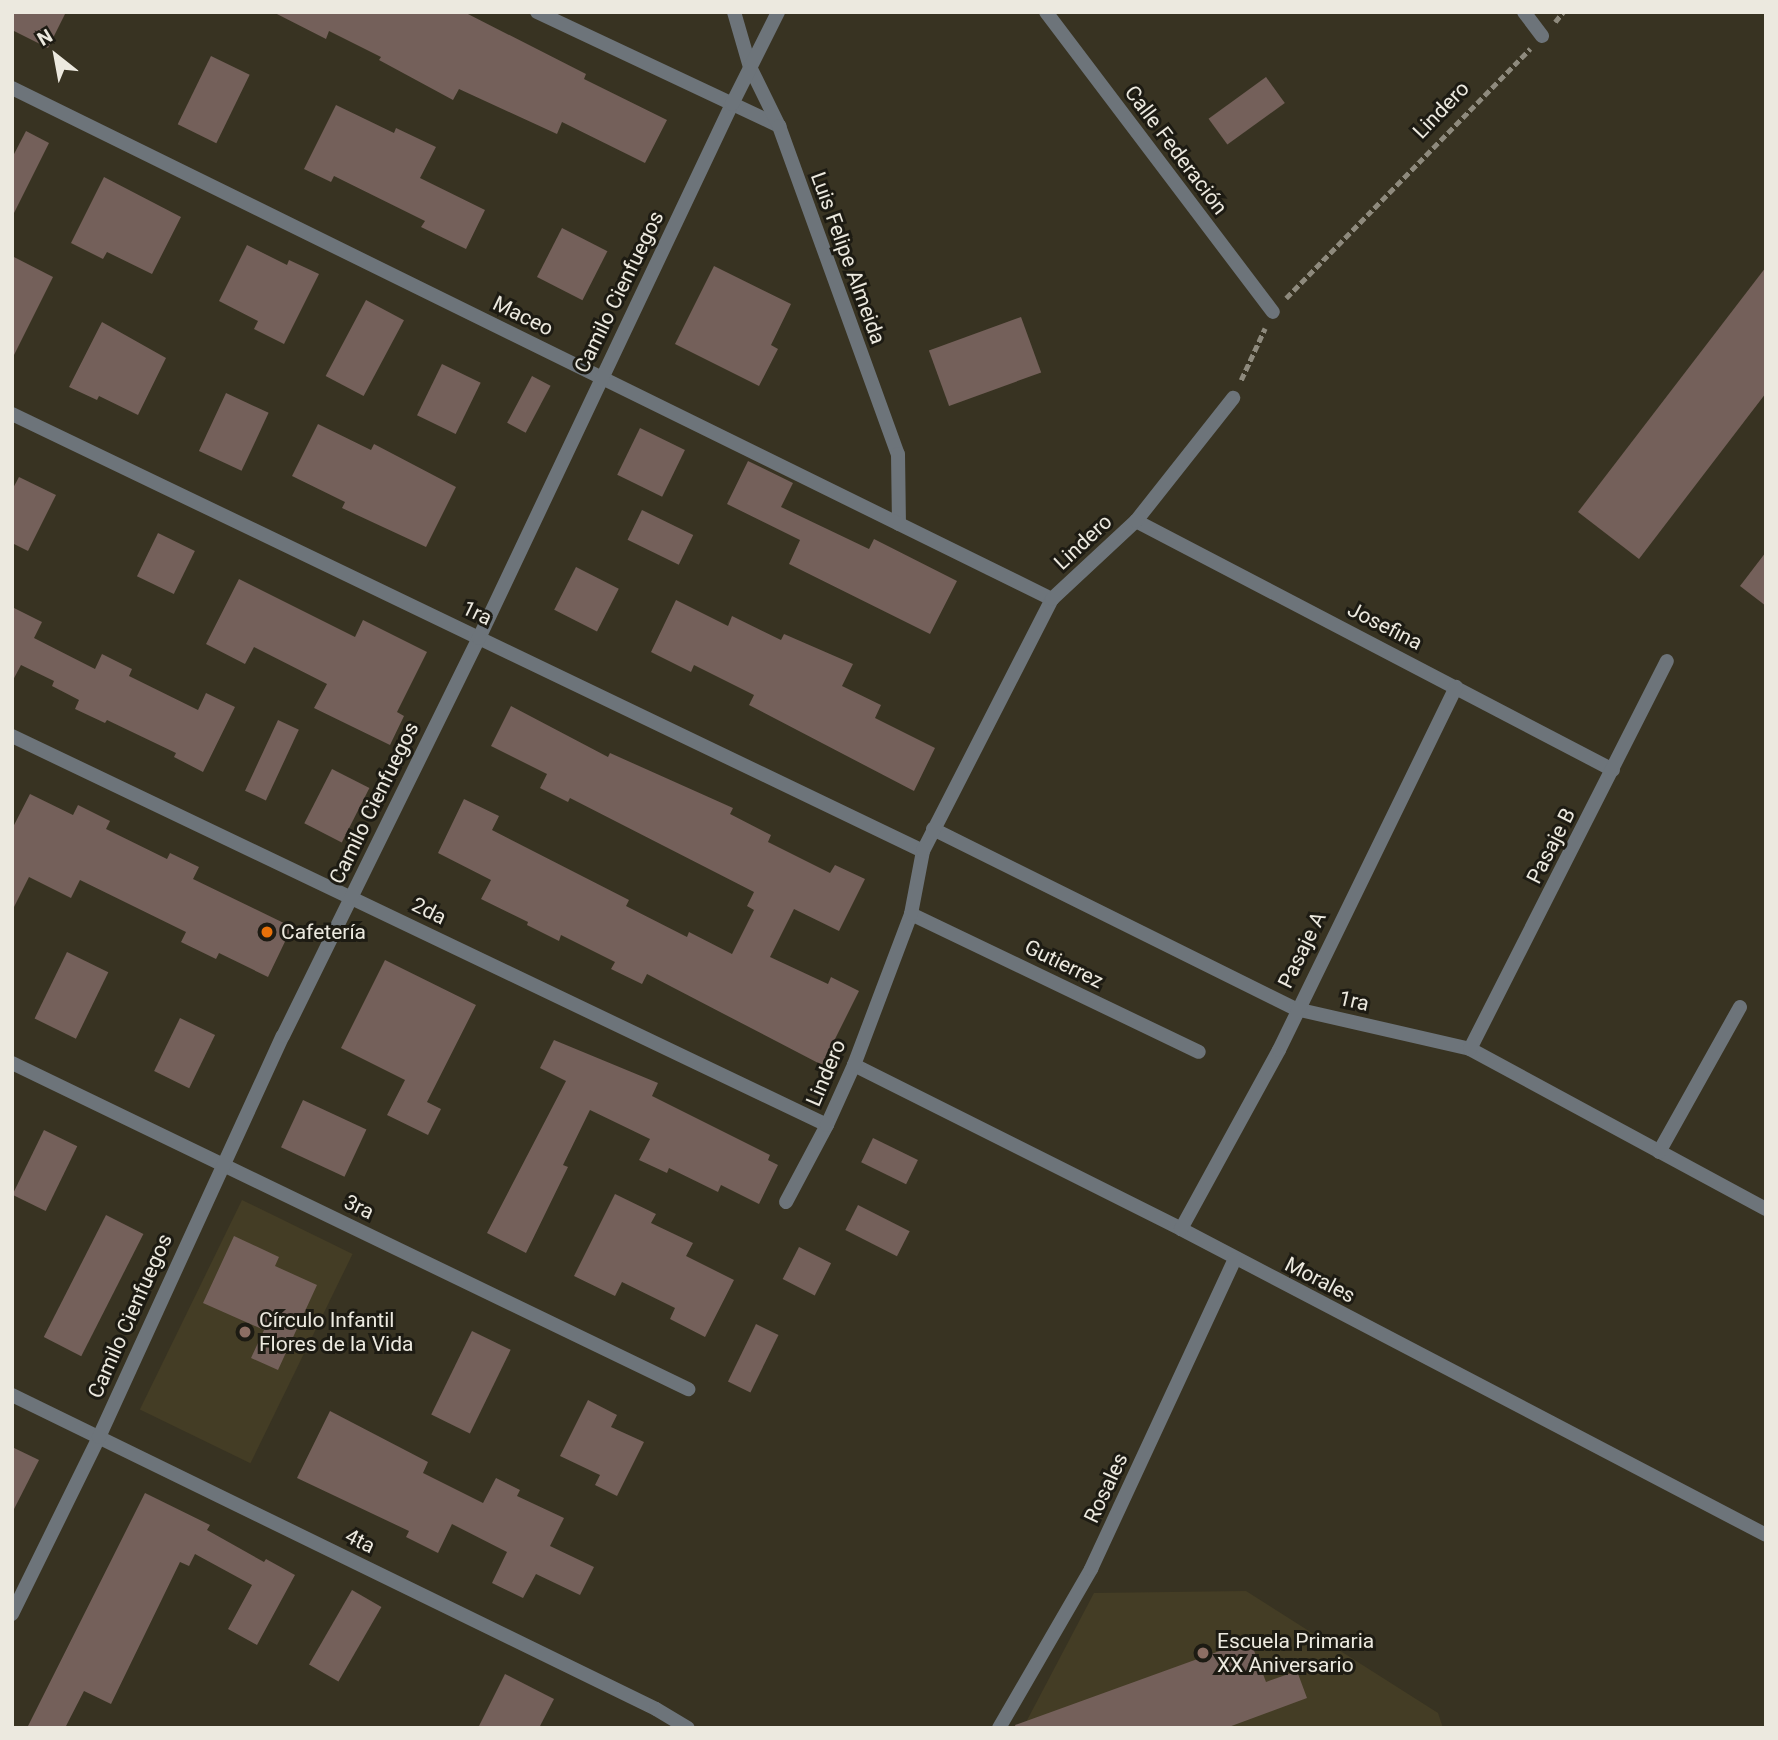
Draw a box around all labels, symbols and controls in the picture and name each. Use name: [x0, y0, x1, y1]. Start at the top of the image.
north arrow: [21, 21, 91, 91]
text: N: [33, 24, 57, 51]
street label: Lindero: [1408, 76, 1474, 144]
street label: Calle Federación: [1119, 81, 1233, 219]
street label: Luis Felipe Almeida: [805, 169, 891, 347]
street label: Camilo Cienfuegos: [569, 207, 669, 377]
street label: Maceo: [489, 291, 557, 341]
street label: Lindero: [1049, 509, 1117, 575]
street label: 1ra: [458, 595, 496, 631]
street label: Josefina: [1344, 597, 1426, 655]
street label: Camilo Cienfuegos: [324, 718, 424, 888]
street label: Pasaje B: [1521, 804, 1581, 888]
street label: 2da: [408, 892, 450, 930]
street label: Pasaje A: [1273, 908, 1331, 992]
place label: Cafetería: [281, 919, 366, 945]
marker: Cafetería: [259, 924, 275, 940]
street label: Gutierrez: [1020, 934, 1108, 994]
street label: 1ra: [1337, 985, 1371, 1017]
street label: Lindero: [801, 1036, 851, 1110]
street label: 3ra: [340, 1189, 378, 1225]
street label: Camilo Cienfuegos: [82, 1230, 178, 1402]
street label: Morales: [1281, 1252, 1359, 1308]
place label: Círculo Infantil Flores de la Vida: [259, 1307, 413, 1357]
marker: Círculo Infantil Flores de la Vida: [237, 1324, 253, 1340]
street label: Rosales: [1079, 1449, 1133, 1527]
street label: 4ta: [341, 1523, 379, 1559]
place label: Escuela Primaria XX Aniversario: [1217, 1628, 1374, 1678]
marker: Escuela Primaria XX Aniversario: [1195, 1645, 1211, 1661]

